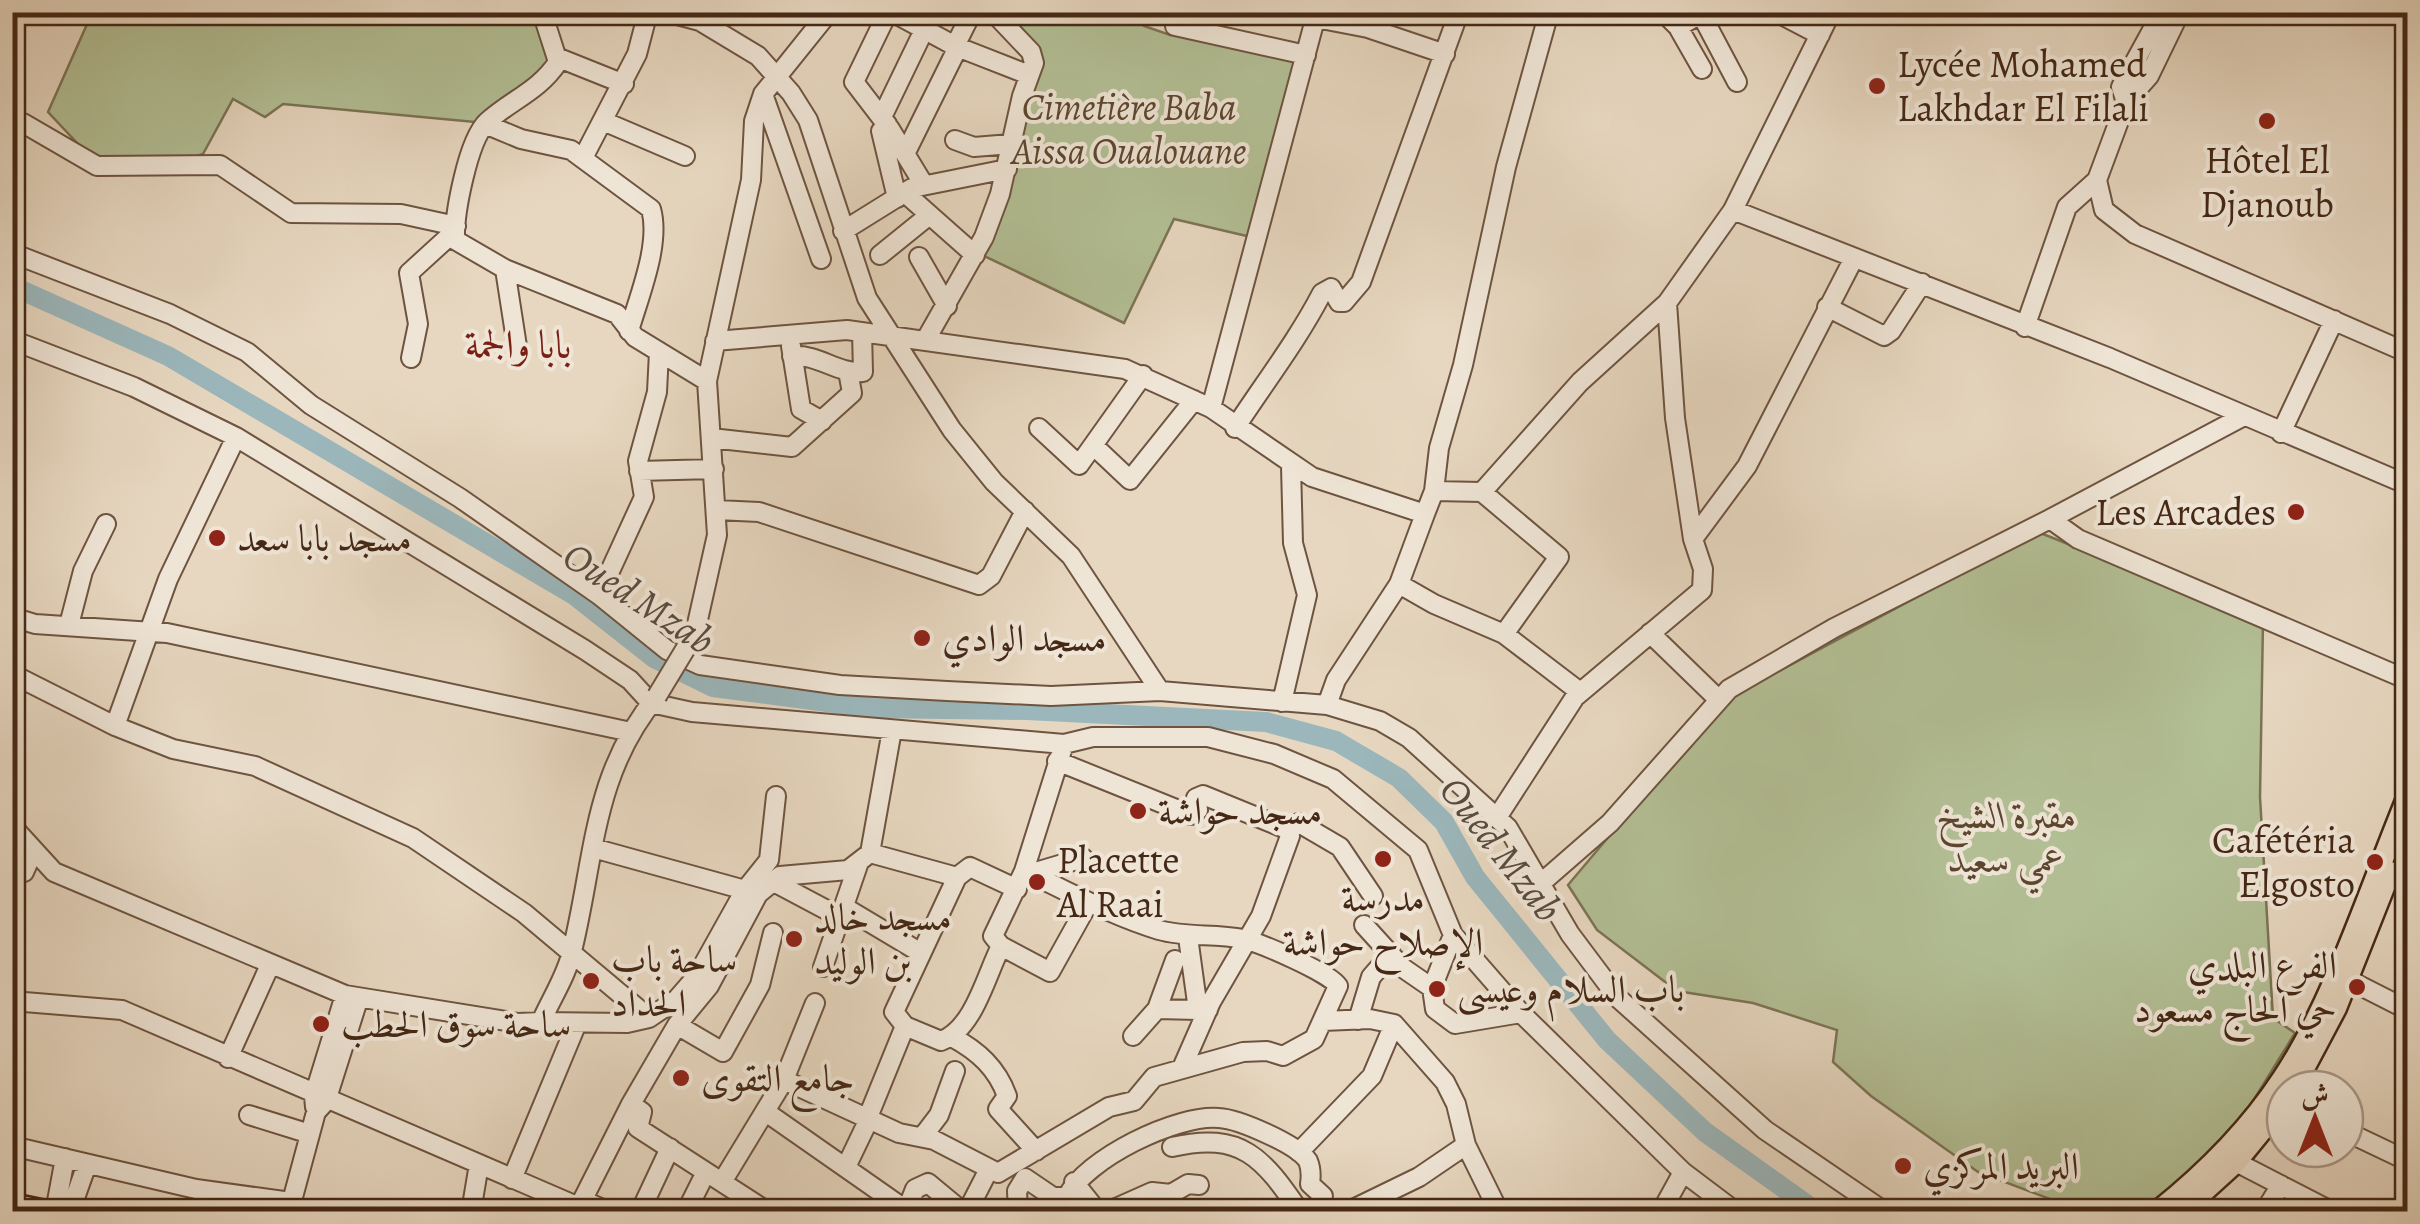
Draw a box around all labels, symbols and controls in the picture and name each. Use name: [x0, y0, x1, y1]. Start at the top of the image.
place label: Lycée Mohamed Lakhdar El Filali: [1897, 38, 2149, 134]
marker: Lycée Mohamed Lakhdar El Filali: [1866, 75, 1888, 97]
park label: Cimetière Baba Aissa Oualouane: [1010, 81, 1246, 177]
marker: Hôtel El Djanoub: [2256, 110, 2278, 132]
place label: Hôtel El Djanoub: [2200, 134, 2334, 230]
district label: بابا والجمة: [464, 317, 572, 372]
place label: Les Arcades: [2095, 486, 2276, 538]
marker: Les Arcades: [2285, 501, 2307, 523]
place label: مسجد بابا سعد: [237, 512, 412, 564]
marker: مسجد بابا سعد: [206, 527, 228, 549]
water label: Oued Mzab: [552, 528, 726, 668]
place label: مسجد الوادي: [942, 612, 1106, 669]
marker: مسجد الوادي: [911, 627, 933, 649]
water label: Oued Mzab: [1427, 765, 1575, 933]
place label: مسجد حواشة: [1158, 785, 1322, 837]
park label: مقبرة الشيخ عمي سعيد: [1937, 789, 2077, 895]
marker: مسجد حواشة: [1127, 800, 1149, 822]
place label: Cafétéria Elgosto: [2212, 814, 2355, 910]
place label: Placette Al Raai: [1056, 834, 1180, 930]
marker: مدرسة الإصلاح حواشة: [1372, 848, 1394, 870]
marker: Cafétéria Elgosto: [2364, 851, 2386, 873]
marker: Placette Al Raai: [1026, 871, 1048, 893]
place label: مدرسة الإصلاح حواشة: [1283, 872, 1483, 976]
place label: مسجد خالد بن الوليد: [814, 891, 952, 987]
marker: مسجد خالد بن الوليد: [783, 928, 805, 950]
place label: ساحة باب الحداد: [611, 933, 737, 1029]
place label: الفرع البلدي حي الحاج مسعود: [2134, 939, 2337, 1043]
place label: باب السلام وعيسى: [1457, 963, 1685, 1022]
marker: ساحة باب الحداد: [580, 970, 602, 992]
marker: الفرع البلدي حي الحاج مسعود: [2346, 976, 2368, 998]
marker: باب السلام وعيسى: [1426, 978, 1448, 1000]
place label: ساحة سوق الحطب: [341, 998, 571, 1050]
marker: ساحة سوق الحطب: [310, 1013, 332, 1035]
place label: جامع التقوى: [701, 1052, 854, 1112]
marker: جامع التقوى: [670, 1067, 692, 1089]
north arrow: [2265, 1069, 2365, 1169]
text: ش: [2301, 1076, 2329, 1114]
place label: البريد المركزي: [1923, 1140, 2079, 1197]
marker: البريد المركزي: [1892, 1155, 1914, 1177]

